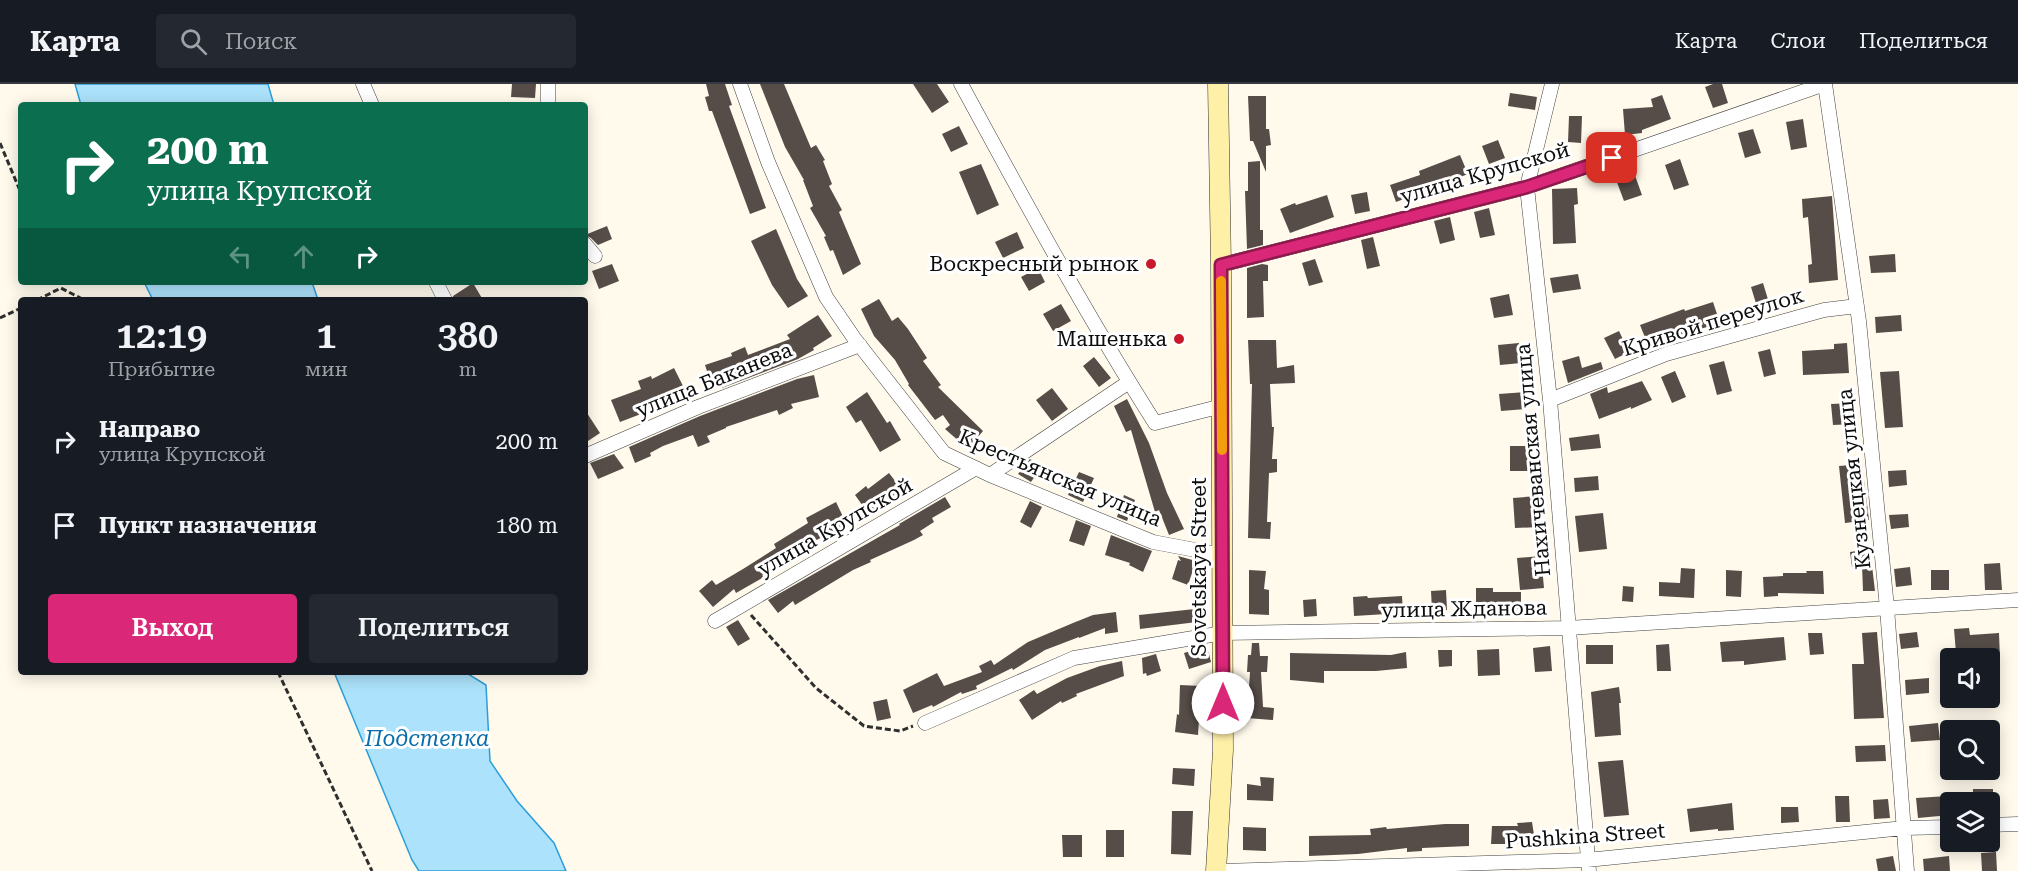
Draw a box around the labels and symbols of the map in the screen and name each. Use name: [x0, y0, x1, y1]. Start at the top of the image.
pin: [1586, 132, 1637, 183]
street label: улица Крупской: [1398, 137, 1572, 209]
place label: Воскресный рынок: [929, 252, 1139, 276]
marker: Воскресный рынок: [1144, 257, 1158, 271]
street label: Кривой переулок: [1619, 283, 1807, 361]
place label: Машенька: [1057, 327, 1168, 351]
marker: Машенька: [1172, 332, 1186, 346]
street label: улица Баканева: [632, 337, 796, 422]
street label: Нахичеванская улица: [1511, 342, 1555, 577]
street label: Кузнецкая улица: [1833, 387, 1875, 571]
street label: Крестьянская улица: [955, 424, 1166, 532]
street label: улица Крупской: [753, 473, 917, 581]
street label: Sovetskaya Street: [1187, 477, 1211, 657]
street label: улица Жданова: [1381, 596, 1548, 622]
position arrow: [1191, 671, 1255, 735]
water label: Подстепка: [364, 726, 489, 751]
street label: Pushkina Street: [1504, 818, 1666, 854]

